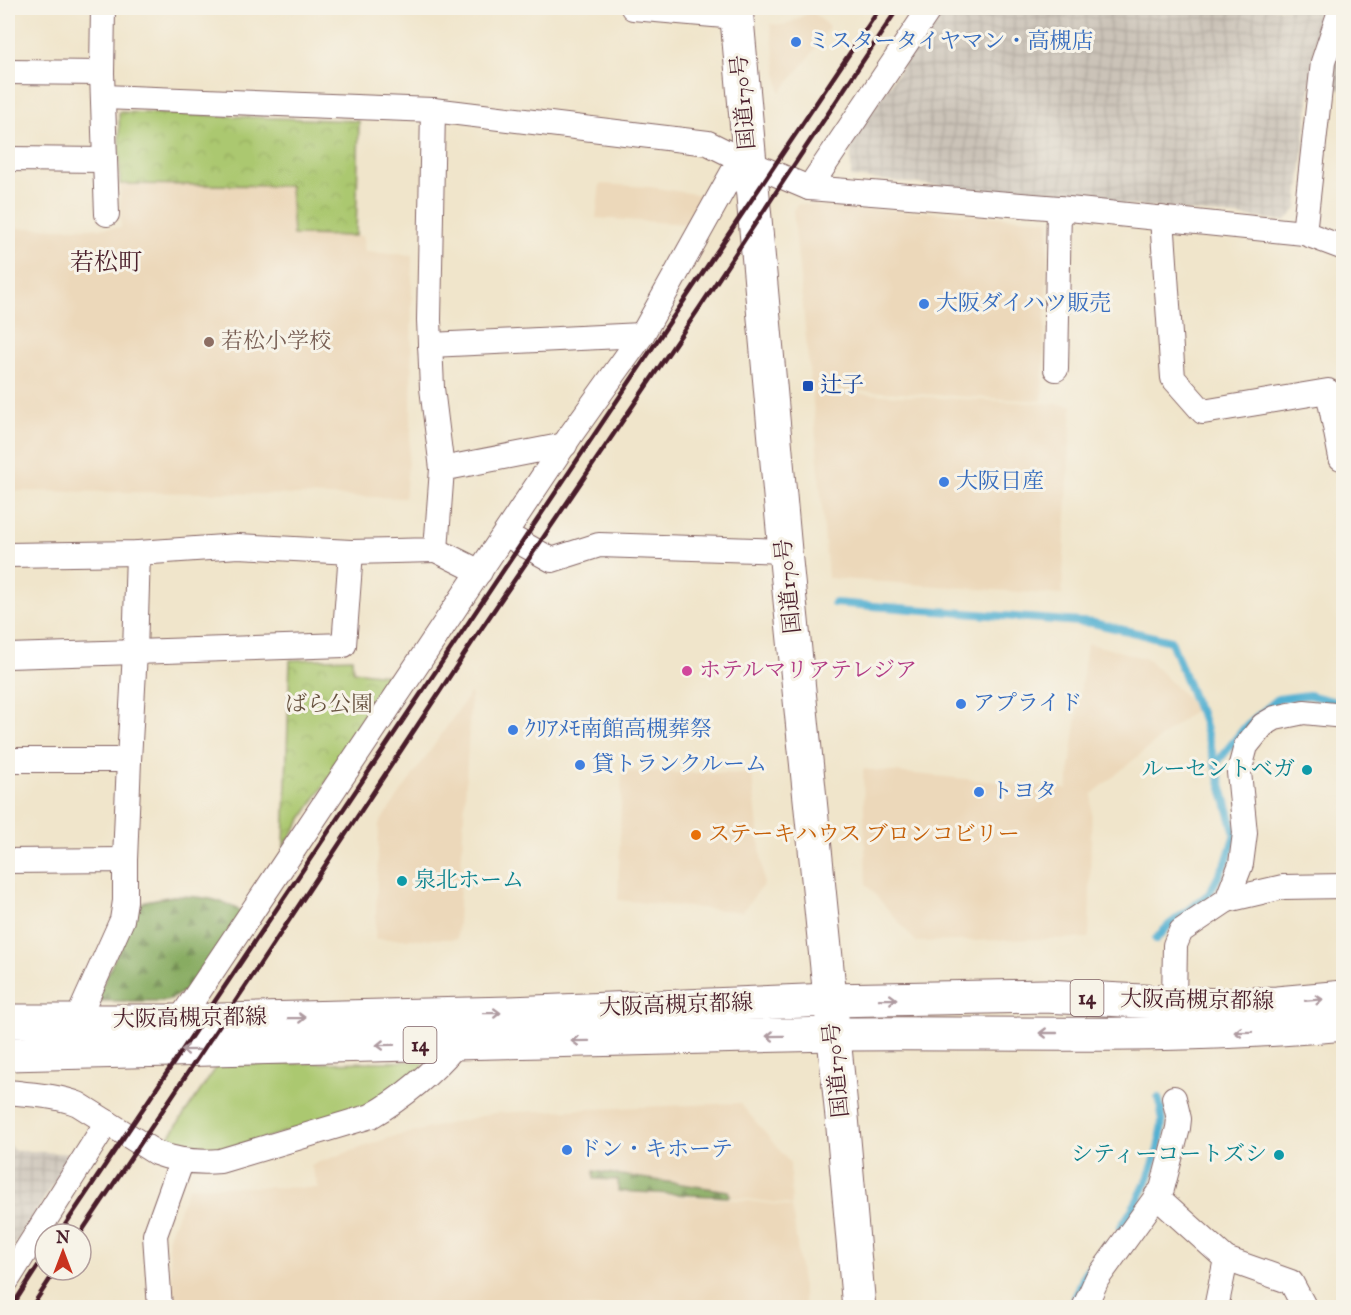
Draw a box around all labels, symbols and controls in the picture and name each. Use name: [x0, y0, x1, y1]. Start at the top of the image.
place label: ミスタータイヤマン・高槻店: [808, 28, 1094, 56]
marker: ミスタータイヤマン・高槻店: [789, 35, 803, 49]
street label: 国道170号: [726, 53, 762, 151]
district label: 若松町: [70, 248, 142, 279]
place label: 大阪ダイハツ販売: [936, 290, 1111, 318]
marker: 大阪ダイハツ販売: [917, 297, 931, 311]
place label: 若松小学校: [221, 328, 331, 356]
marker: 若松小学校: [202, 335, 216, 349]
place label: 辻子: [820, 372, 864, 400]
marker: 辻子: [801, 379, 815, 393]
place label: 大阪日産: [956, 468, 1044, 496]
marker: 大阪日産: [937, 475, 951, 489]
street label: 国道170号: [770, 537, 808, 635]
place label: ホテルマリアテレジア: [699, 657, 917, 685]
marker: ホテルマリアテレジア: [680, 664, 694, 678]
place label: アプライド: [973, 690, 1082, 718]
park label: ばら公園: [285, 691, 373, 719]
marker: アプライド: [954, 697, 968, 711]
place label: ｸﾘｱﾒﾓ南館高槻葬祭: [525, 716, 712, 744]
marker: ｸﾘｱﾒﾓ南館高槻葬祭: [506, 723, 520, 737]
place label: 貸トランクルーム: [592, 751, 767, 779]
place label: ルーセントベガ: [1141, 756, 1295, 784]
marker: 貸トランクルーム: [573, 758, 587, 772]
marker: ルーセントベガ: [1300, 763, 1314, 777]
place label: トヨタ: [991, 778, 1057, 806]
marker: トヨタ: [972, 785, 986, 799]
place label: ステーキハウス ブロンコビリー: [708, 821, 1020, 849]
marker: ステーキハウス ブロンコビリー: [689, 828, 703, 842]
place label: 泉北ホーム: [414, 867, 524, 895]
marker: 泉北ホーム: [395, 874, 409, 888]
road number: 14: [1070, 980, 1104, 1016]
street label: 大阪高槻京都線: [1120, 986, 1274, 1016]
street label: 大阪高槻京都線: [599, 989, 753, 1023]
one-way arrow: [878, 994, 898, 1005]
one-way arrow: [1303, 994, 1323, 1005]
street label: 大阪高槻京都線: [113, 1004, 267, 1034]
one-way arrow: [481, 1007, 501, 1019]
one-way arrow: [286, 1012, 306, 1024]
street label: 国道170号: [818, 1021, 856, 1119]
one-way arrow: [1234, 1026, 1254, 1038]
road number: 14: [404, 1027, 436, 1063]
one-way arrow: [1039, 1028, 1059, 1039]
one-way arrow: [765, 1030, 785, 1042]
one-way arrow: [570, 1035, 590, 1046]
one-way arrow: [375, 1040, 395, 1051]
one-way arrow: [180, 1044, 200, 1055]
place label: ドン・キホーテ: [579, 1136, 733, 1164]
place label: シティーコートズシ: [1071, 1141, 1267, 1169]
marker: ドン・キホーテ: [560, 1143, 574, 1157]
marker: シティーコートズシ: [1272, 1148, 1286, 1162]
north arrow: [33, 1222, 93, 1282]
text: N: [55, 1229, 70, 1249]

